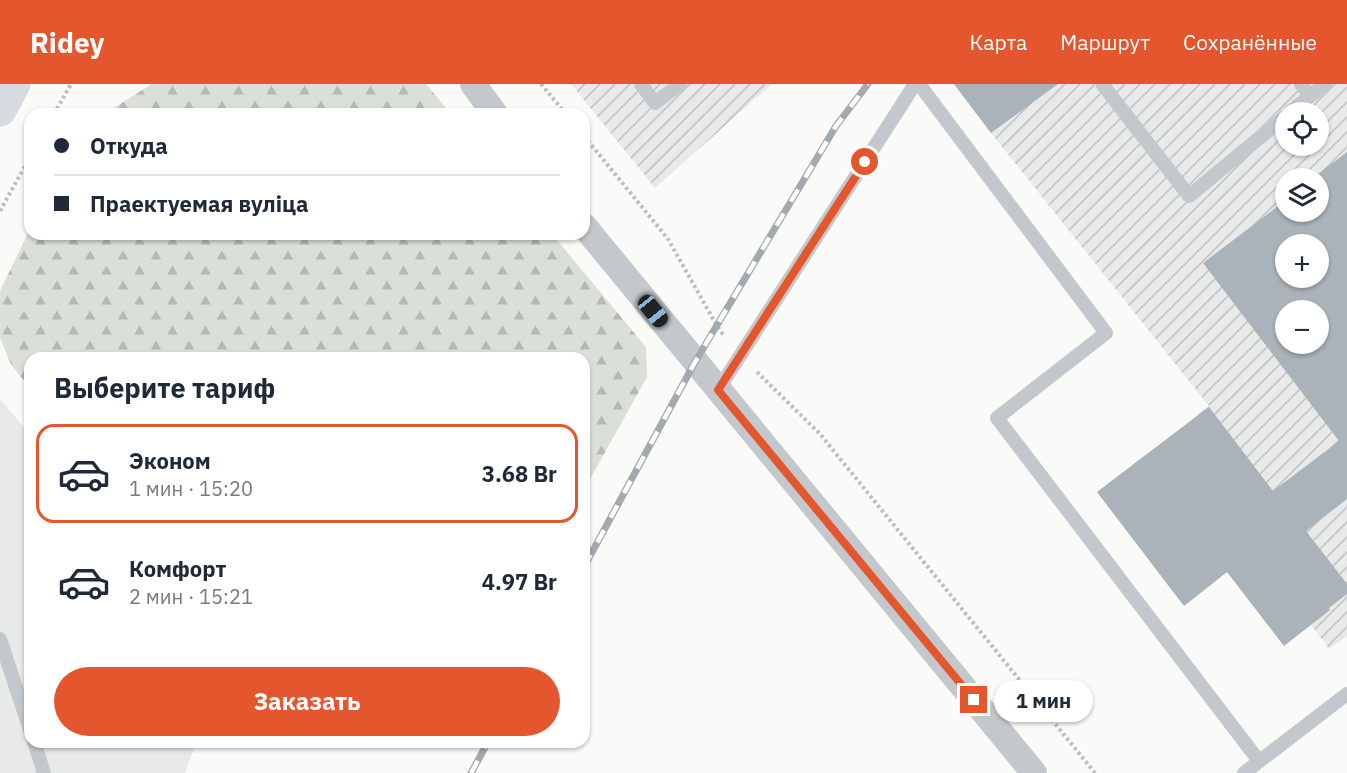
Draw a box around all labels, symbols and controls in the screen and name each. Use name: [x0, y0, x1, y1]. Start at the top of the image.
text: Ridey: [30, 24, 104, 61]
text: Карта: [969, 28, 1027, 56]
text: Маршрут: [1060, 28, 1150, 56]
text: Сохранённые: [1183, 28, 1317, 56]
map controls: [1275, 102, 1329, 354]
button: locate: [1275, 102, 1329, 156]
text: Откуда: [90, 131, 168, 160]
route start: [851, 148, 878, 175]
button: layers: [1275, 168, 1329, 222]
text: Праектуемая вуліца: [90, 189, 308, 218]
button: +: [1275, 234, 1329, 288]
car: [635, 291, 671, 331]
button: −: [1275, 300, 1329, 354]
text: Выберите тариф: [54, 370, 275, 405]
text: Эконом: [129, 446, 211, 475]
icon: car: [57, 447, 111, 501]
text: 3.68 Br: [482, 459, 557, 488]
text: 1 мин · 15:20: [129, 475, 253, 502]
text: Комфорт: [129, 554, 226, 583]
icon: car: [57, 555, 111, 609]
text: 4.97 Br: [482, 567, 557, 596]
text: 2 мин · 15:21: [129, 583, 253, 610]
button: Заказать: [54, 667, 560, 736]
callout: 1 мин: [995, 679, 1094, 721]
route end: [960, 686, 987, 713]
text: 1 мин: [1016, 687, 1071, 714]

